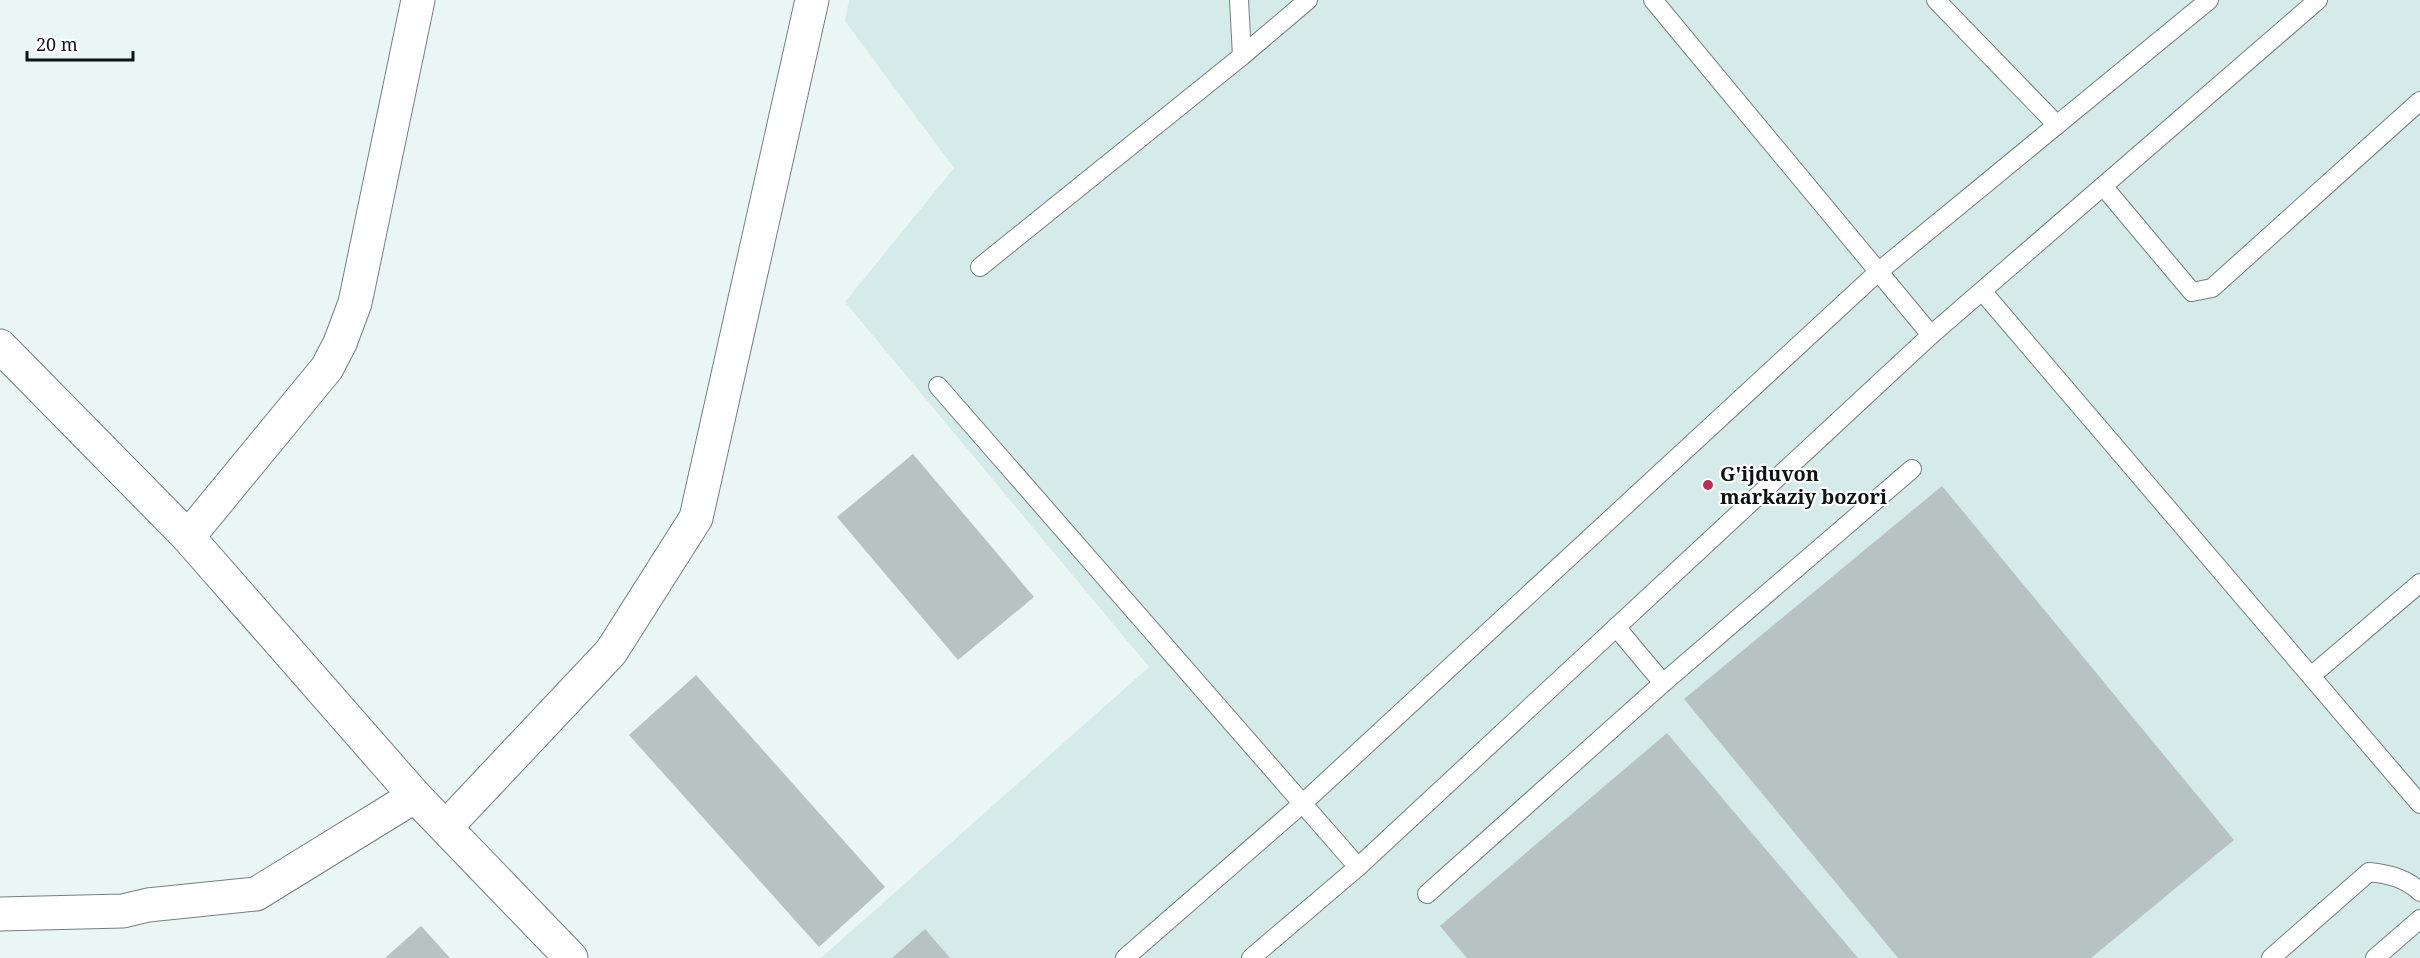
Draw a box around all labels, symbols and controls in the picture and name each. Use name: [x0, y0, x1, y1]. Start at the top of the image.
scale bar: [27, 24, 134, 62]
text: 20 m: [36, 32, 78, 56]
place label: G'ijduvon markaziy bozori: [1720, 460, 1887, 510]
marker: G'ijduvon markaziy bozori: [1701, 478, 1715, 492]

